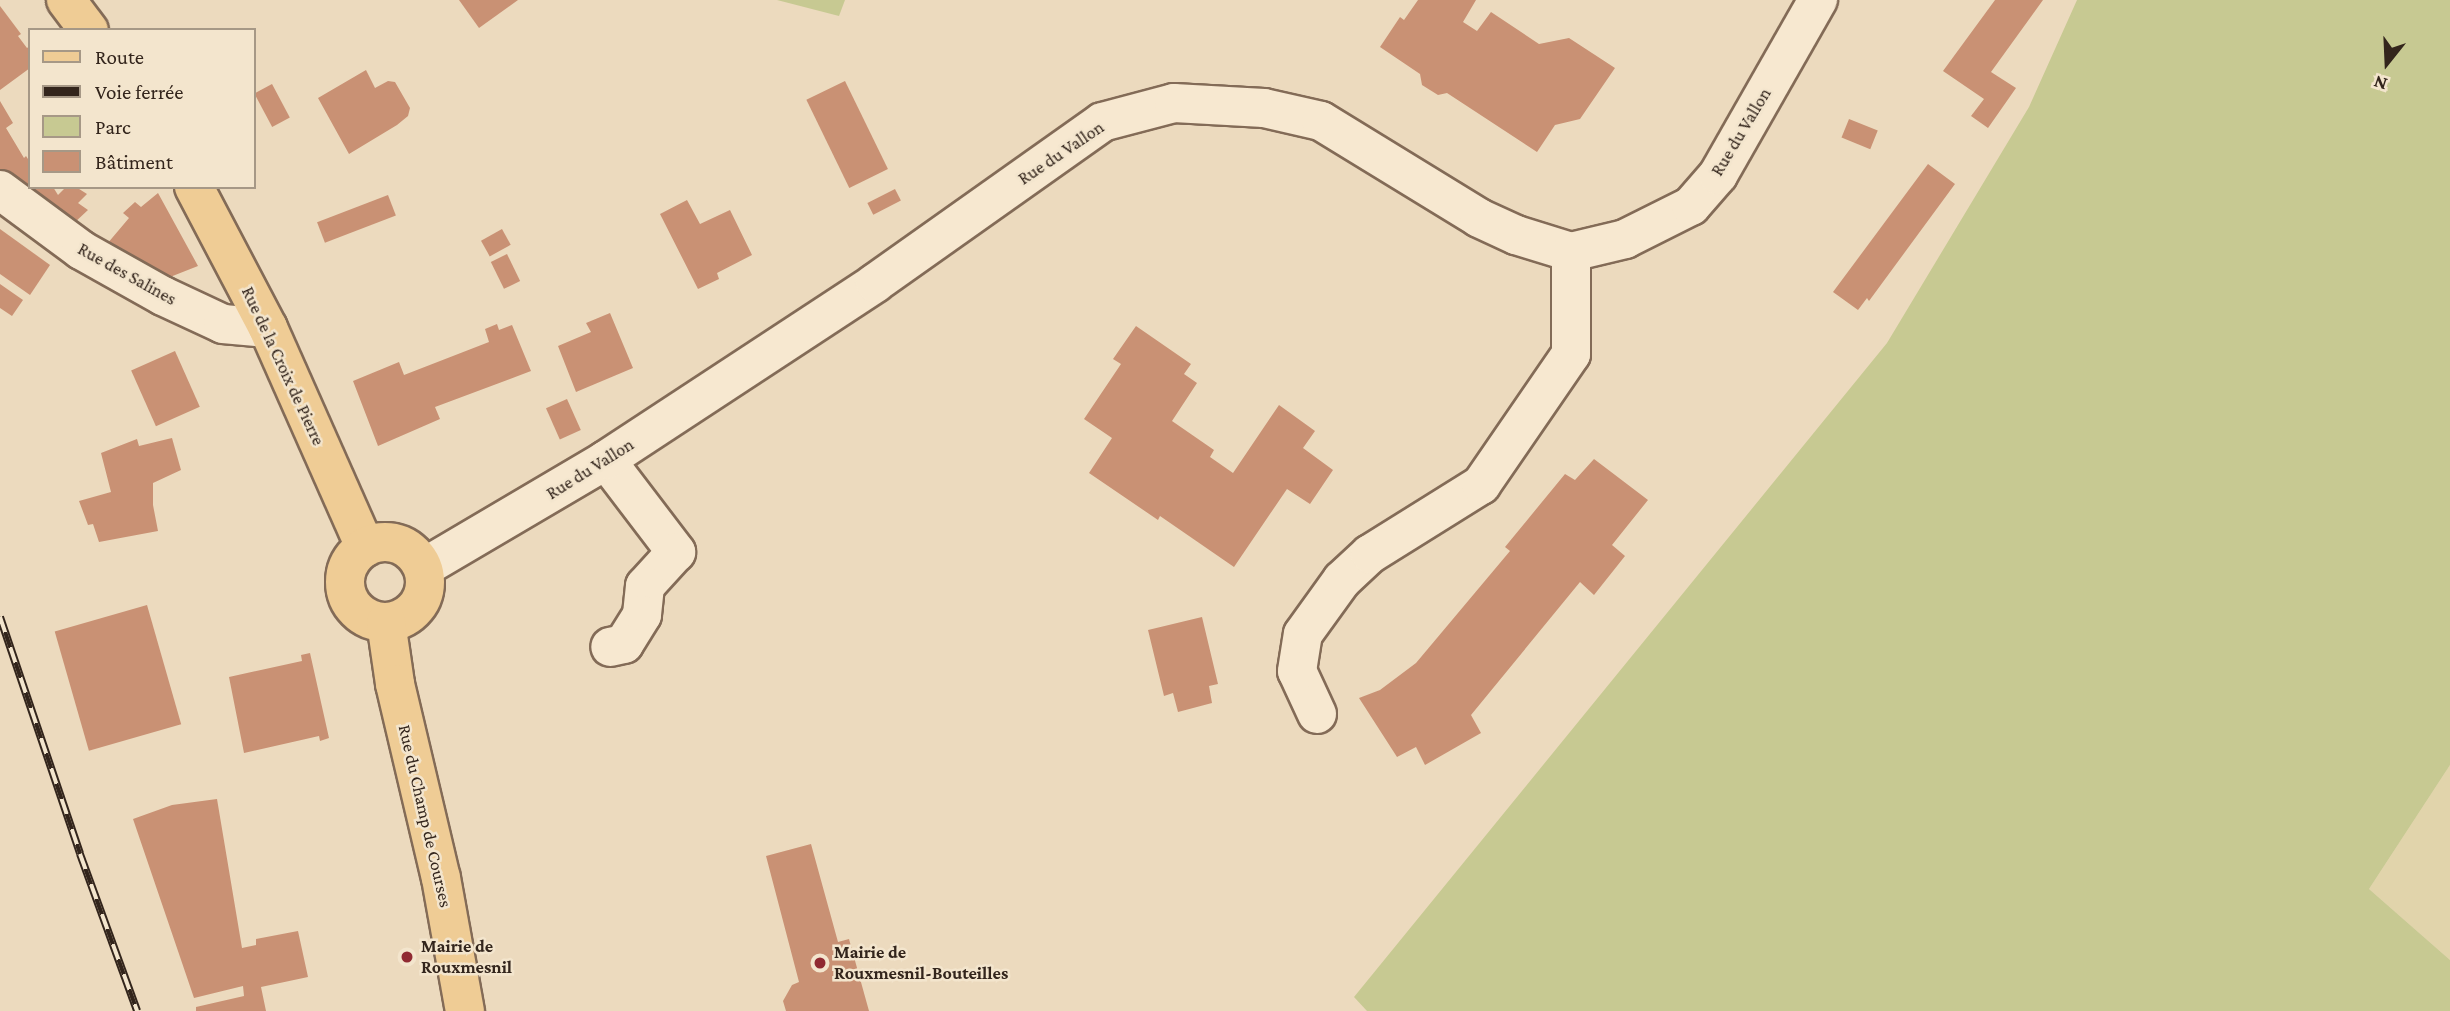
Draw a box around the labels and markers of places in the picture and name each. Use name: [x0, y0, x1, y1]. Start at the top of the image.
place label: Mairie de Rouxmesnil: [421, 936, 512, 978]
place label: Mairie de Rouxmesnil-Bouteilles: [834, 942, 1008, 984]
marker: Mairie de Rouxmesnil: [399, 949, 415, 965]
marker: Mairie de Rouxmesnil-Bouteilles: [812, 955, 828, 971]

